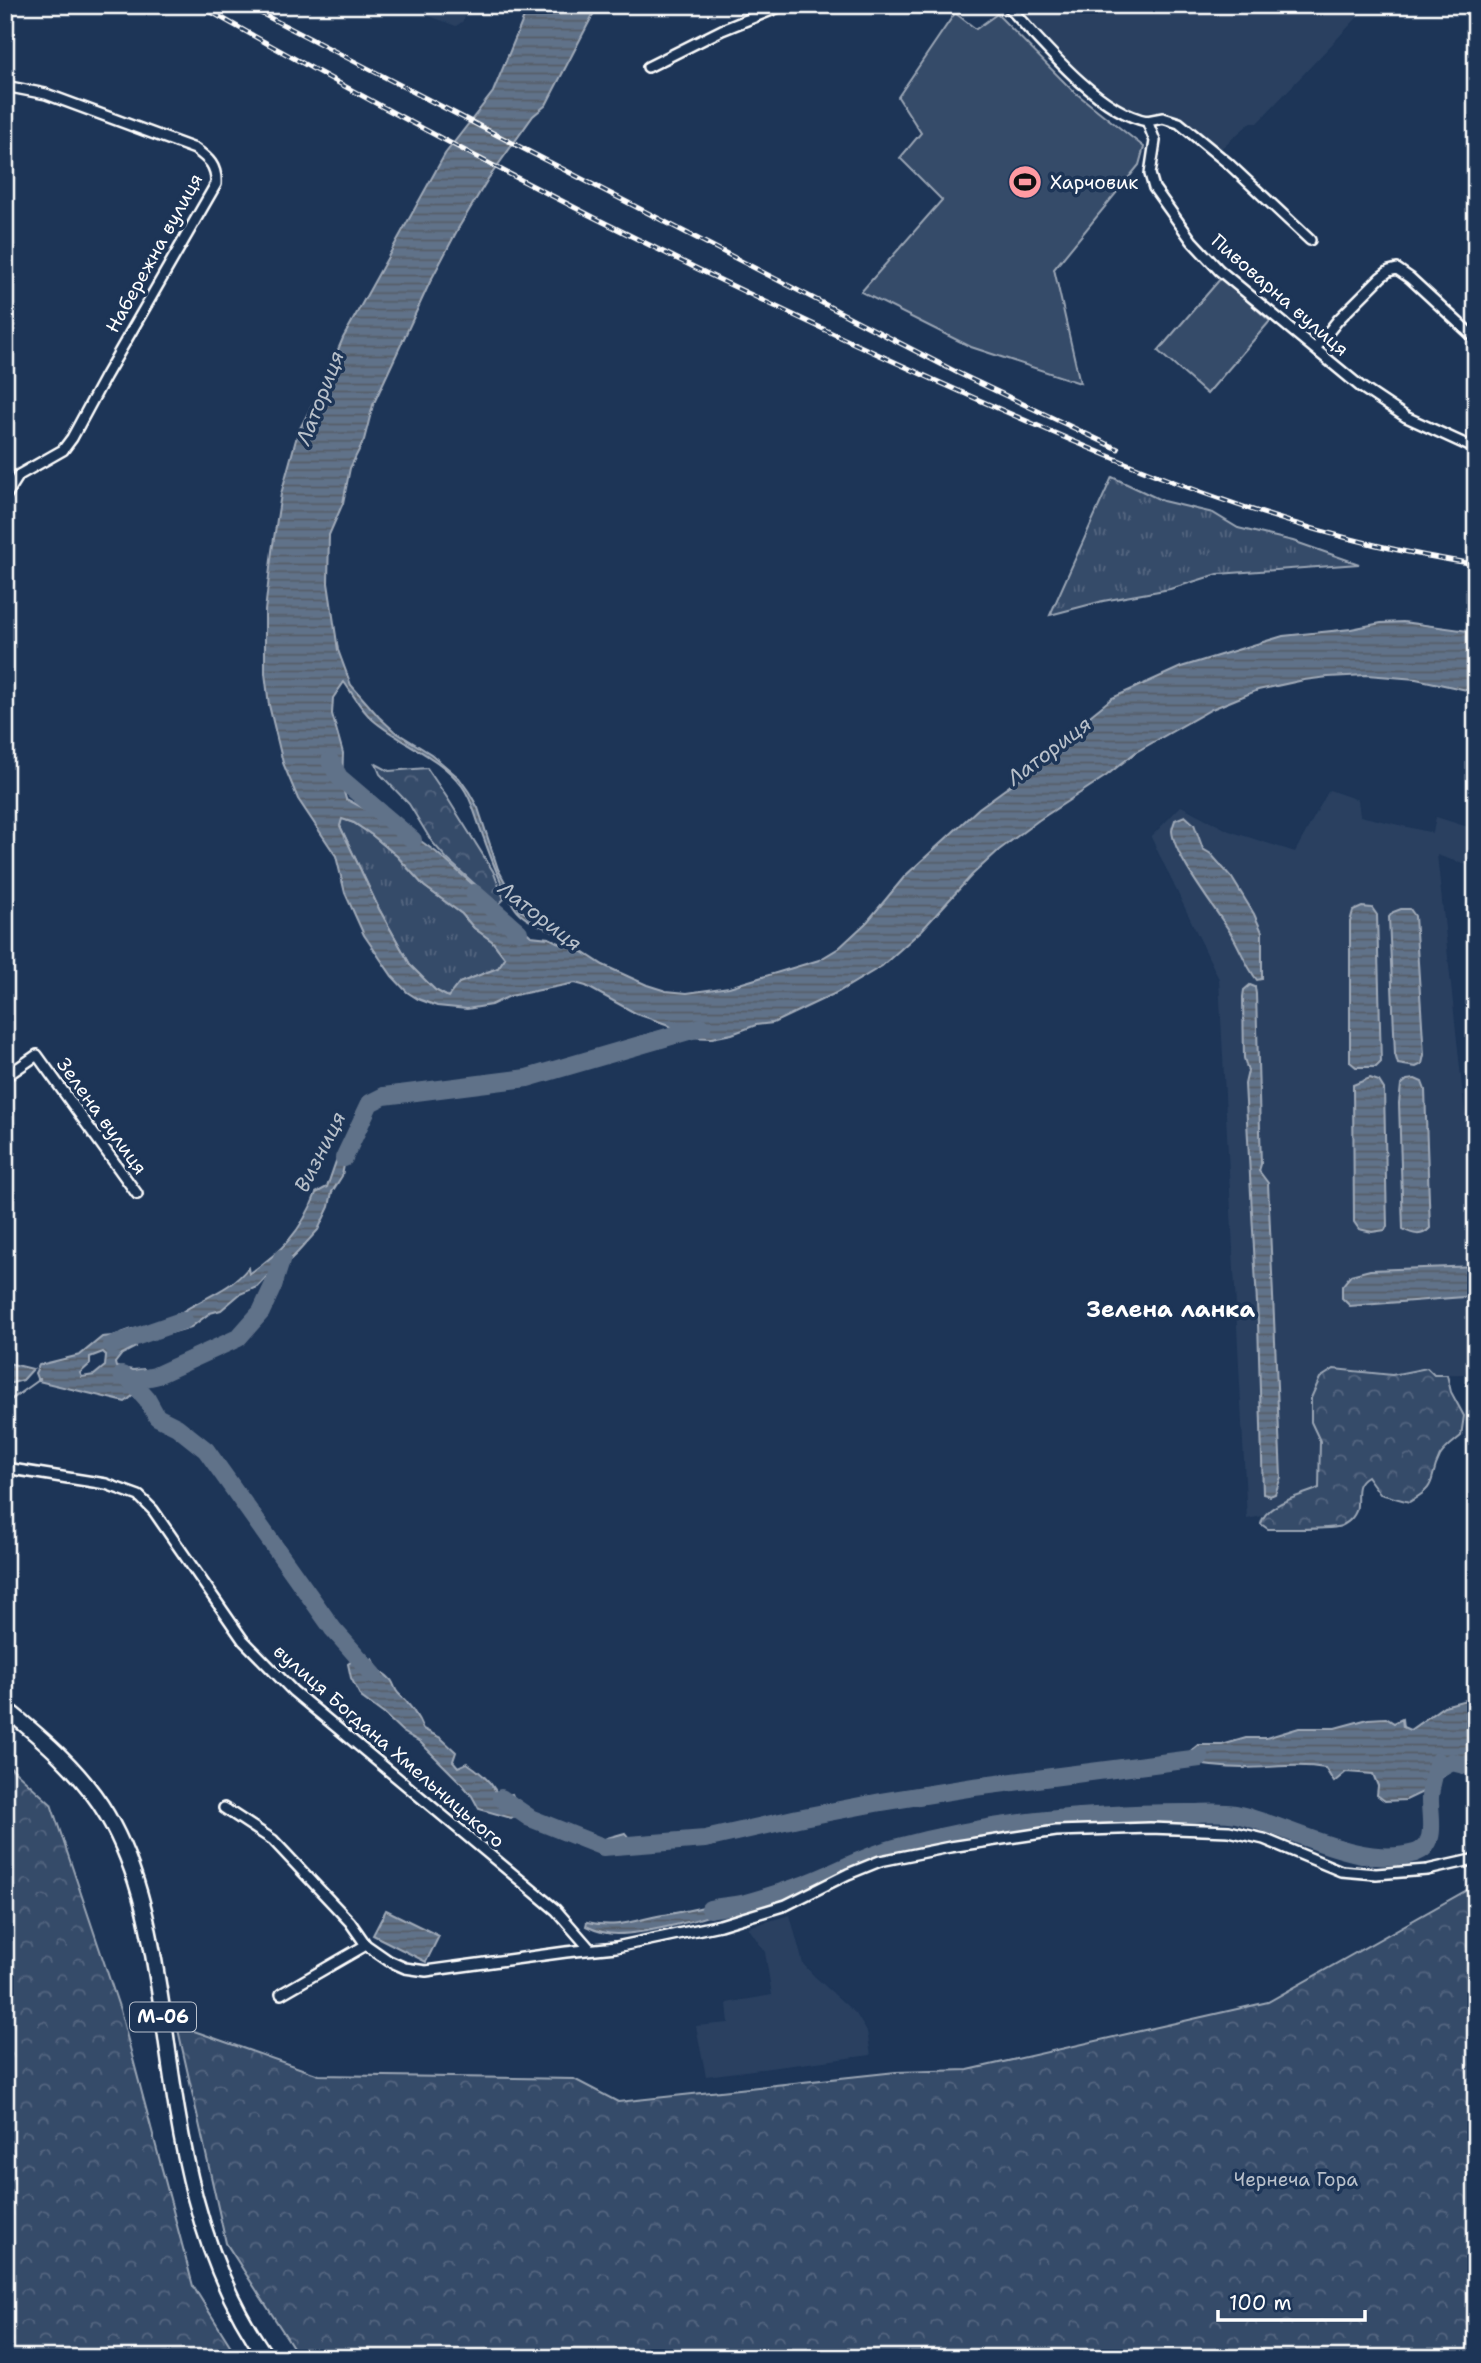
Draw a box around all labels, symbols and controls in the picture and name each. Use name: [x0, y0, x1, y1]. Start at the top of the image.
sports icon: Харчовик: [1006, 163, 1044, 201]
street label: Набережна вулиця: [100, 169, 208, 337]
place label: Харчовик: [1050, 170, 1138, 195]
street label: Пивоварна вулиця: [1206, 228, 1354, 362]
water label: Латориця: [289, 347, 351, 450]
water label: Латориця: [1000, 710, 1097, 792]
water label: Латориця: [492, 874, 588, 957]
street label: Зелена вулиця: [51, 1053, 153, 1179]
water label: Визниця: [288, 1107, 352, 1197]
district label: Зелена ланка: [1087, 1294, 1255, 1324]
street label: вулиця Богдана Хмельницького: [268, 1639, 510, 1853]
road number: М-06: [130, 2003, 196, 2032]
park label: Чернеча Гора: [1234, 2167, 1358, 2192]
scale bar: [1218, 2279, 1366, 2323]
text: 100 m: [1229, 2289, 1292, 2317]

